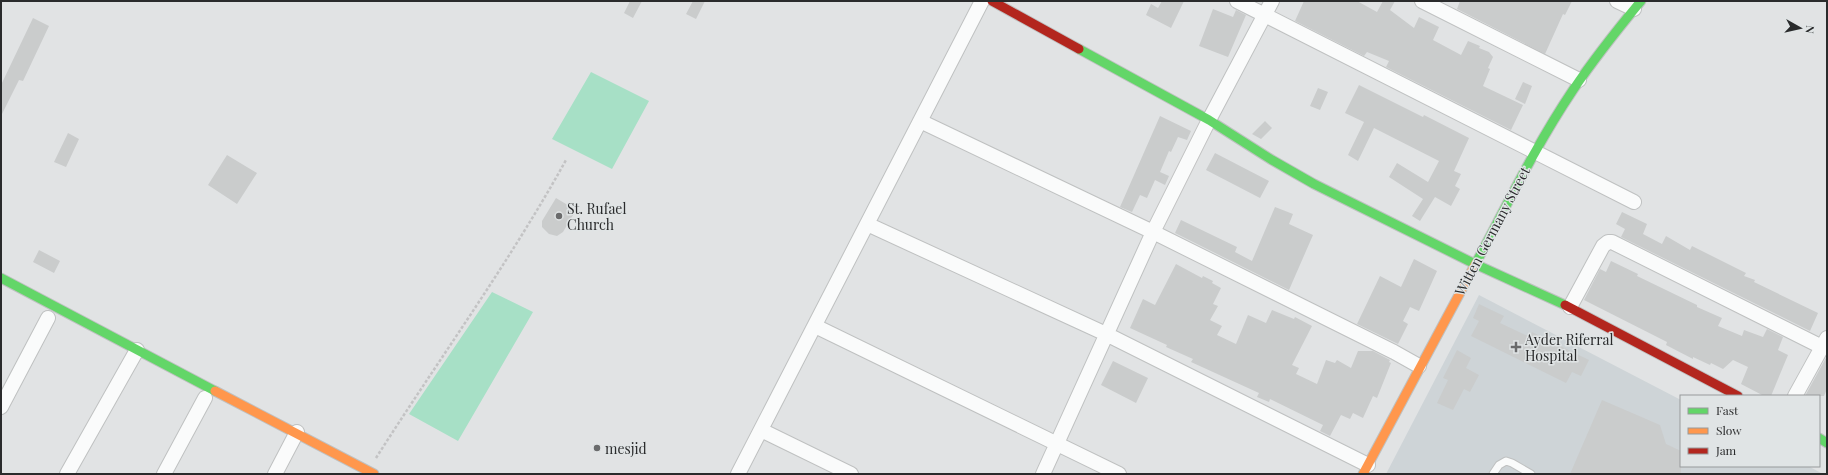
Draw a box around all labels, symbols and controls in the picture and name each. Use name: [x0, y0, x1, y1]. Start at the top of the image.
north arrow: [1780, 8, 1820, 48]
text: N: [1802, 24, 1818, 34]
street label: Witten Germany Street: [1450, 162, 1535, 300]
place label: St. Rufael Church: [567, 199, 626, 234]
marker: St. Rufael Church: [554, 211, 564, 221]
place label: Ayder Riferral Hospital: [1524, 330, 1614, 365]
marker: Ayder Riferral Hospital: [1510, 341, 1522, 353]
legend: [1680, 395, 1820, 467]
text: Fast: [1716, 402, 1739, 418]
text: Slow: [1716, 422, 1742, 438]
place label: mesjid: [605, 439, 647, 458]
text: Jam: [1715, 442, 1737, 458]
marker: mesjid: [592, 443, 602, 453]

